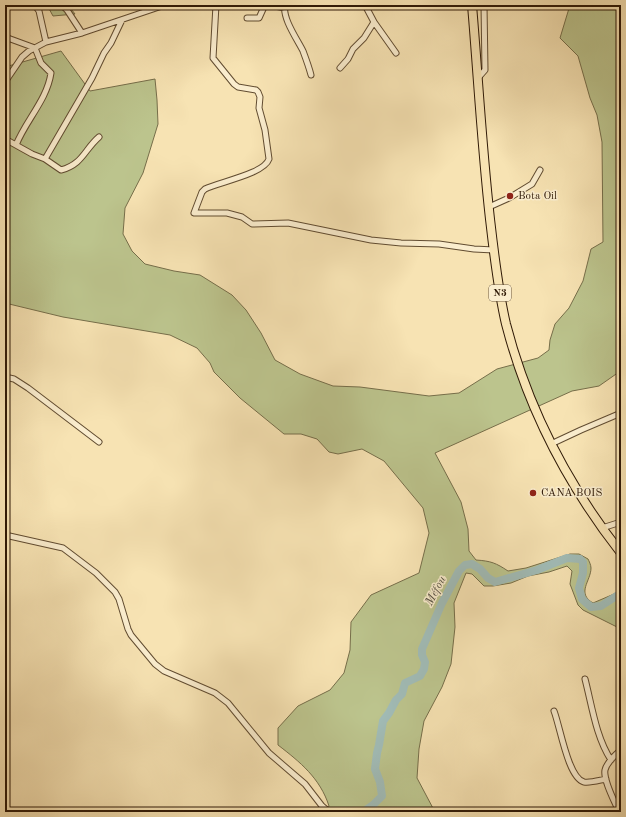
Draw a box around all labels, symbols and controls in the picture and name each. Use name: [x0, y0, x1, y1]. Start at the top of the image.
marker: Bota Oil: [505, 191, 515, 201]
place label: Bota Oil: [518, 191, 557, 202]
road number: N3: [489, 285, 511, 301]
marker: CANA BOIS: [528, 488, 538, 498]
place label: CANA BOIS: [541, 488, 602, 499]
water label: Méfou: [423, 574, 449, 609]

